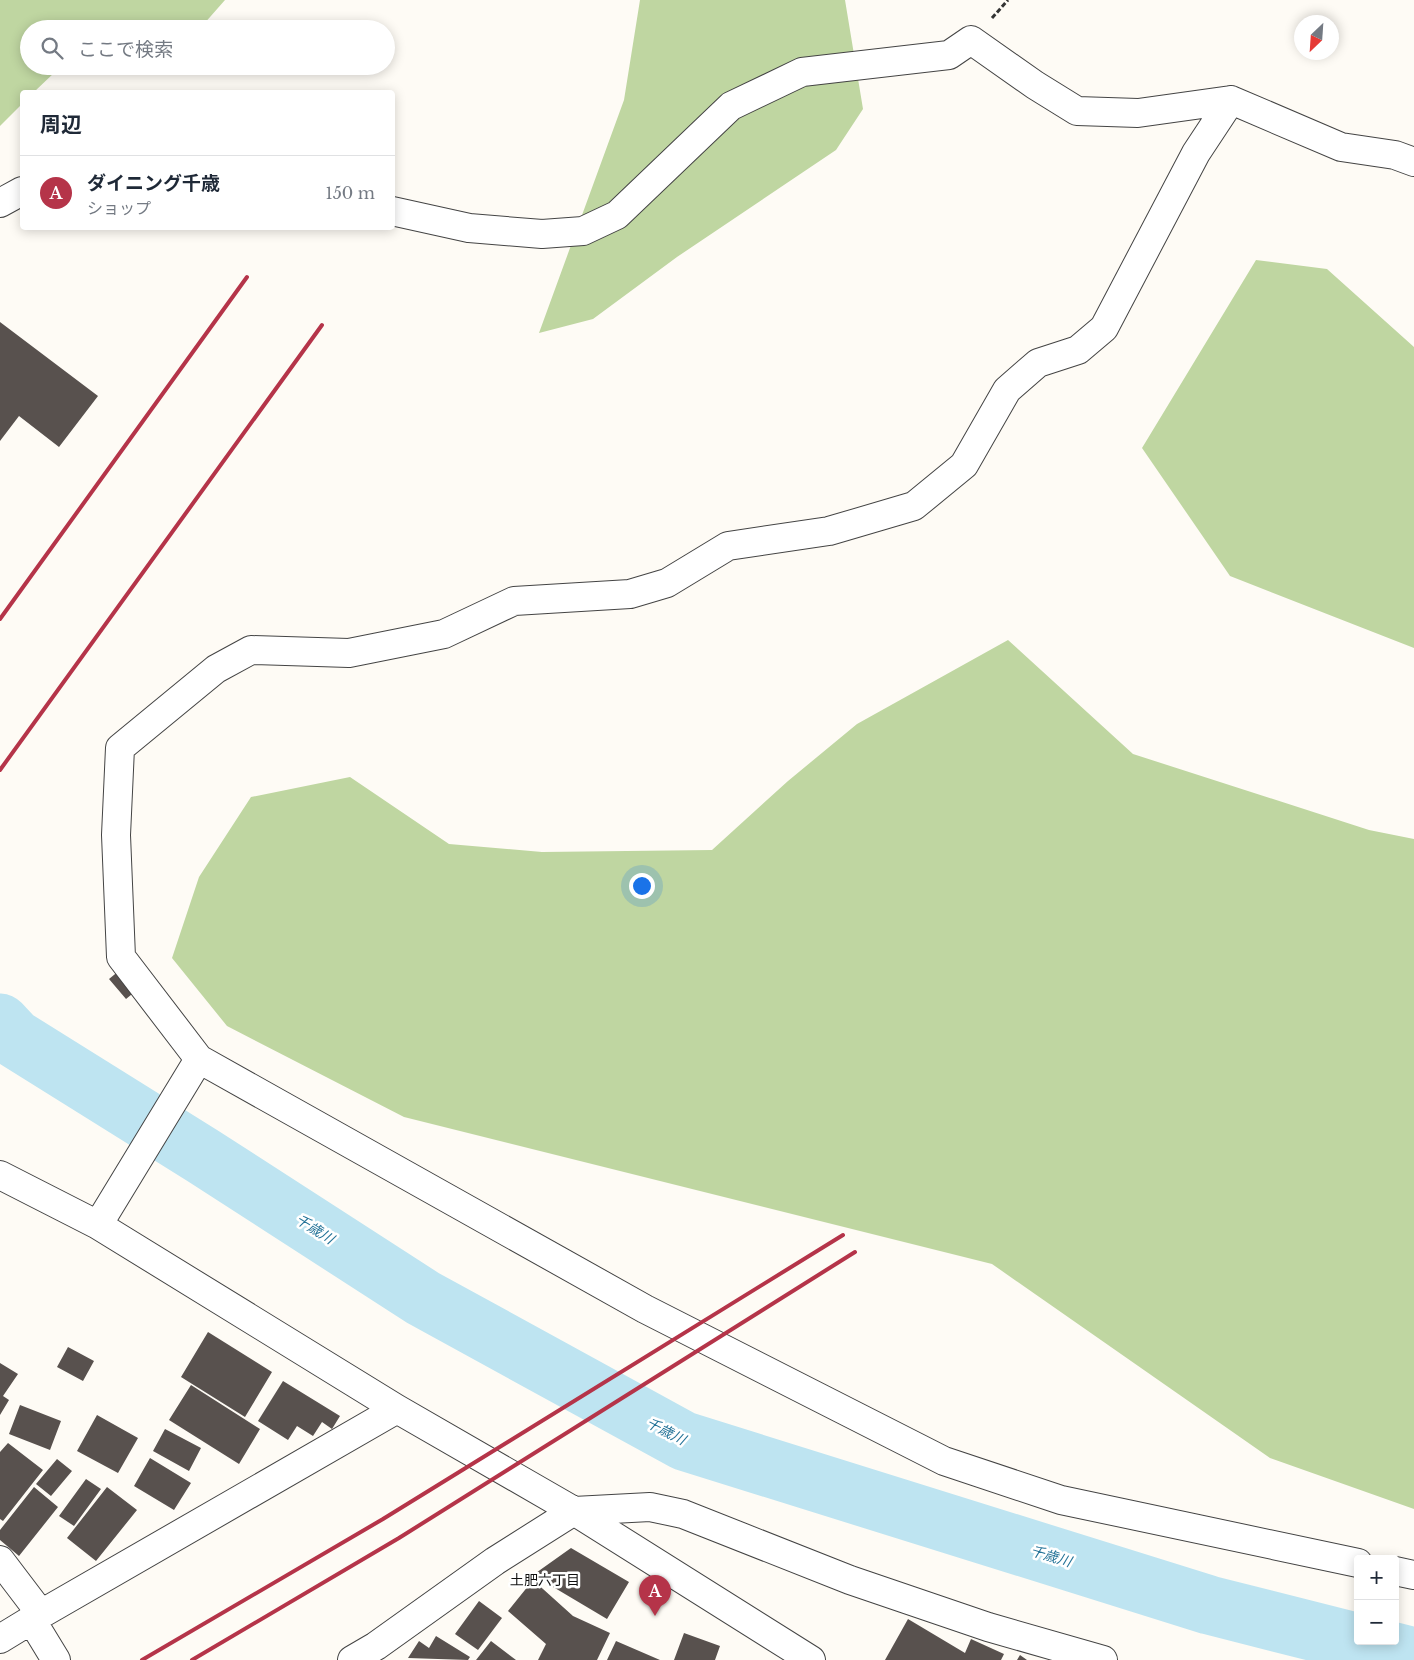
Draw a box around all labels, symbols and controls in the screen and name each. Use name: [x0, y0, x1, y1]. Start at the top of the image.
north arrow: [1294, 15, 1339, 60]
search box: [20, 20, 395, 75]
icon: search: [38, 34, 66, 62]
text: ここで検索: [78, 38, 173, 61]
text: 周辺: [40, 112, 82, 138]
text: ダイニング千歳: [87, 172, 220, 195]
text: A: [50, 183, 62, 203]
text: 150 m: [326, 183, 375, 203]
text: ショップ: [87, 198, 151, 218]
your location: [629, 873, 655, 899]
water label: 千歳川: [292, 1210, 339, 1249]
water label: 千歳川: [643, 1413, 691, 1449]
water label: 千歳川: [1028, 1541, 1076, 1571]
map controls: [1354, 1555, 1399, 1645]
button: +: [1354, 1555, 1399, 1600]
district label: 土肥六丁目: [510, 1571, 580, 1589]
pin: A: [639, 1575, 671, 1616]
button: −: [1354, 1600, 1399, 1645]

